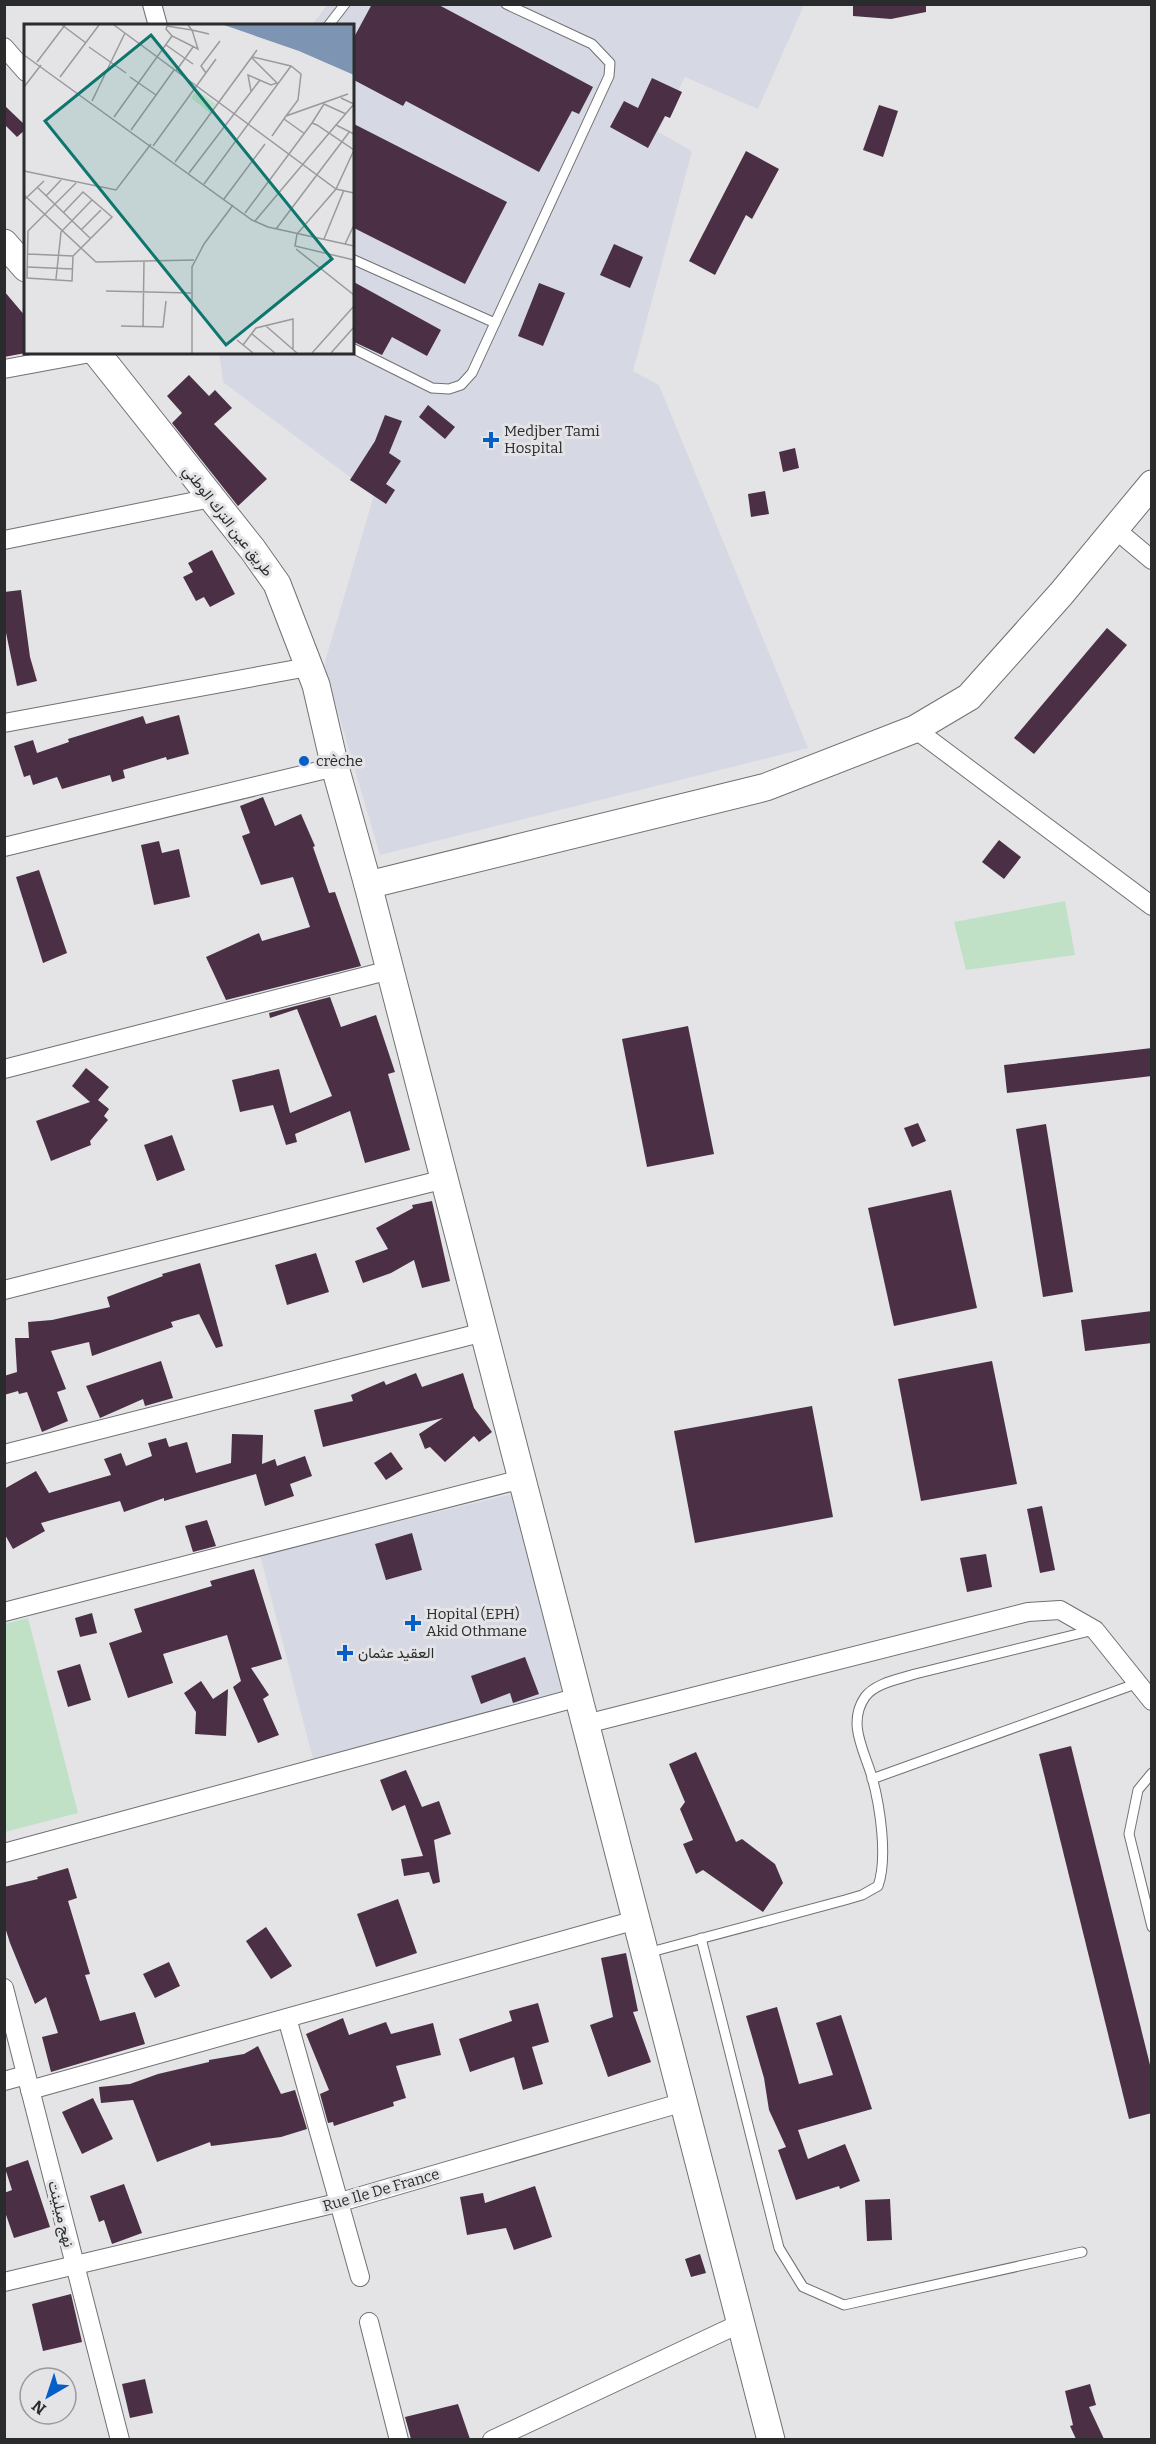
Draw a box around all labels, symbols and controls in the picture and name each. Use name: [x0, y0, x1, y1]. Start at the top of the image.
inset map: [24, 24, 354, 354]
place label: Medjber Tami Hospital: [504, 422, 600, 457]
marker: Medjber Tami Hospital: [482, 431, 500, 449]
street label: طريق عين الترك الوطني: [176, 462, 277, 583]
place label: crèche: [316, 752, 363, 770]
marker: crèche: [297, 754, 311, 768]
place label: Hopital (EPH) Akid Othmane: [426, 1605, 527, 1640]
marker: Hopital (EPH) Akid Othmane: [404, 1614, 422, 1632]
marker: العقيد عثمان: [336, 1644, 354, 1662]
place label: العقيد عثمان: [358, 1644, 434, 1662]
street label: Rue Ile De France: [321, 2165, 441, 2215]
street label: نهج ميلينت: [42, 2179, 78, 2250]
north arrow: [18, 2366, 78, 2426]
text: N: [28, 2396, 50, 2419]

